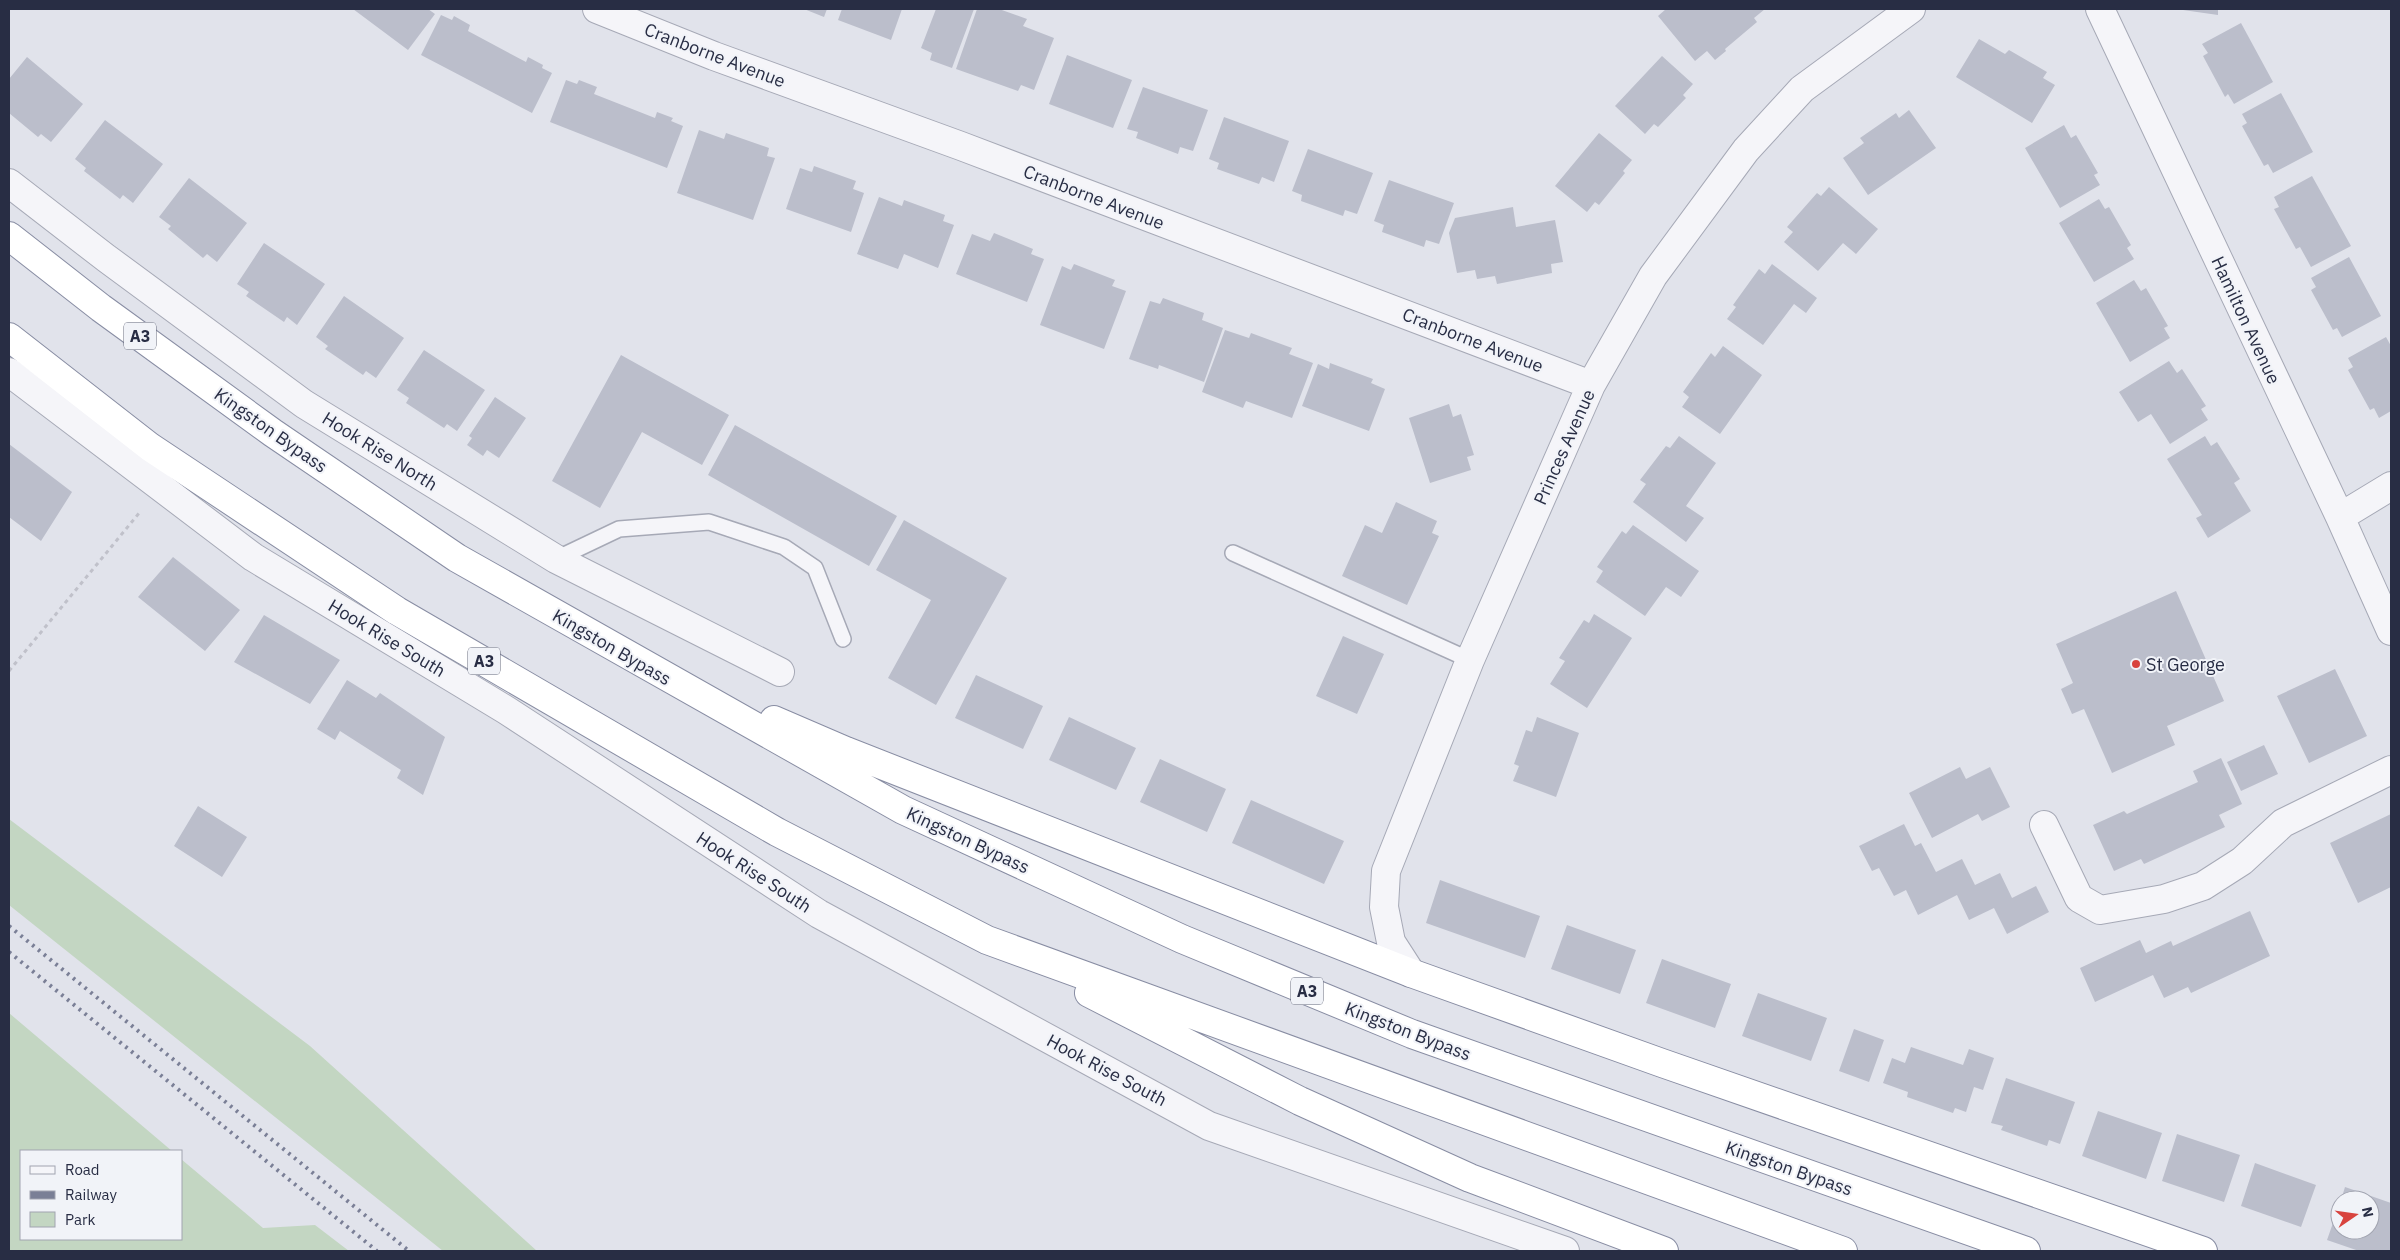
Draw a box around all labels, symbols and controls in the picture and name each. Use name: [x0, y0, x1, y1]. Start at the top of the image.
street label: Cranborne Avenue: [641, 18, 789, 92]
street label: Cranborne Avenue: [1020, 160, 1168, 234]
street label: Hamilton Avenue: [2206, 252, 2286, 388]
street label: Cranborne Avenue: [1399, 303, 1547, 377]
road number: A3: [124, 322, 156, 350]
street label: Kingston Bypass: [210, 382, 332, 478]
street label: Princes Avenue: [1528, 386, 1600, 508]
street label: Hook Rise North: [318, 406, 442, 496]
street label: Hook Rise South: [324, 594, 450, 682]
street label: Kingston Bypass: [549, 604, 675, 690]
road number: A3: [468, 648, 500, 674]
place label: St George: [2146, 653, 2225, 676]
marker: St George: [2130, 658, 2142, 670]
street label: Kingston Bypass: [903, 801, 1033, 879]
street label: Hook Rise South: [692, 826, 816, 918]
road number: A3: [1291, 978, 1323, 1004]
street label: Kingston Bypass: [1342, 996, 1474, 1066]
street label: Hook Rise South: [1043, 1029, 1171, 1111]
street label: Kingston Bypass: [1722, 1135, 1856, 1201]
legend: [20, 1150, 182, 1240]
text: Road: [65, 1160, 100, 1179]
text: Railway: [65, 1185, 118, 1204]
north arrow: [2330, 1190, 2380, 1240]
text: N: [2358, 1205, 2378, 1219]
text: Park: [65, 1210, 95, 1229]

